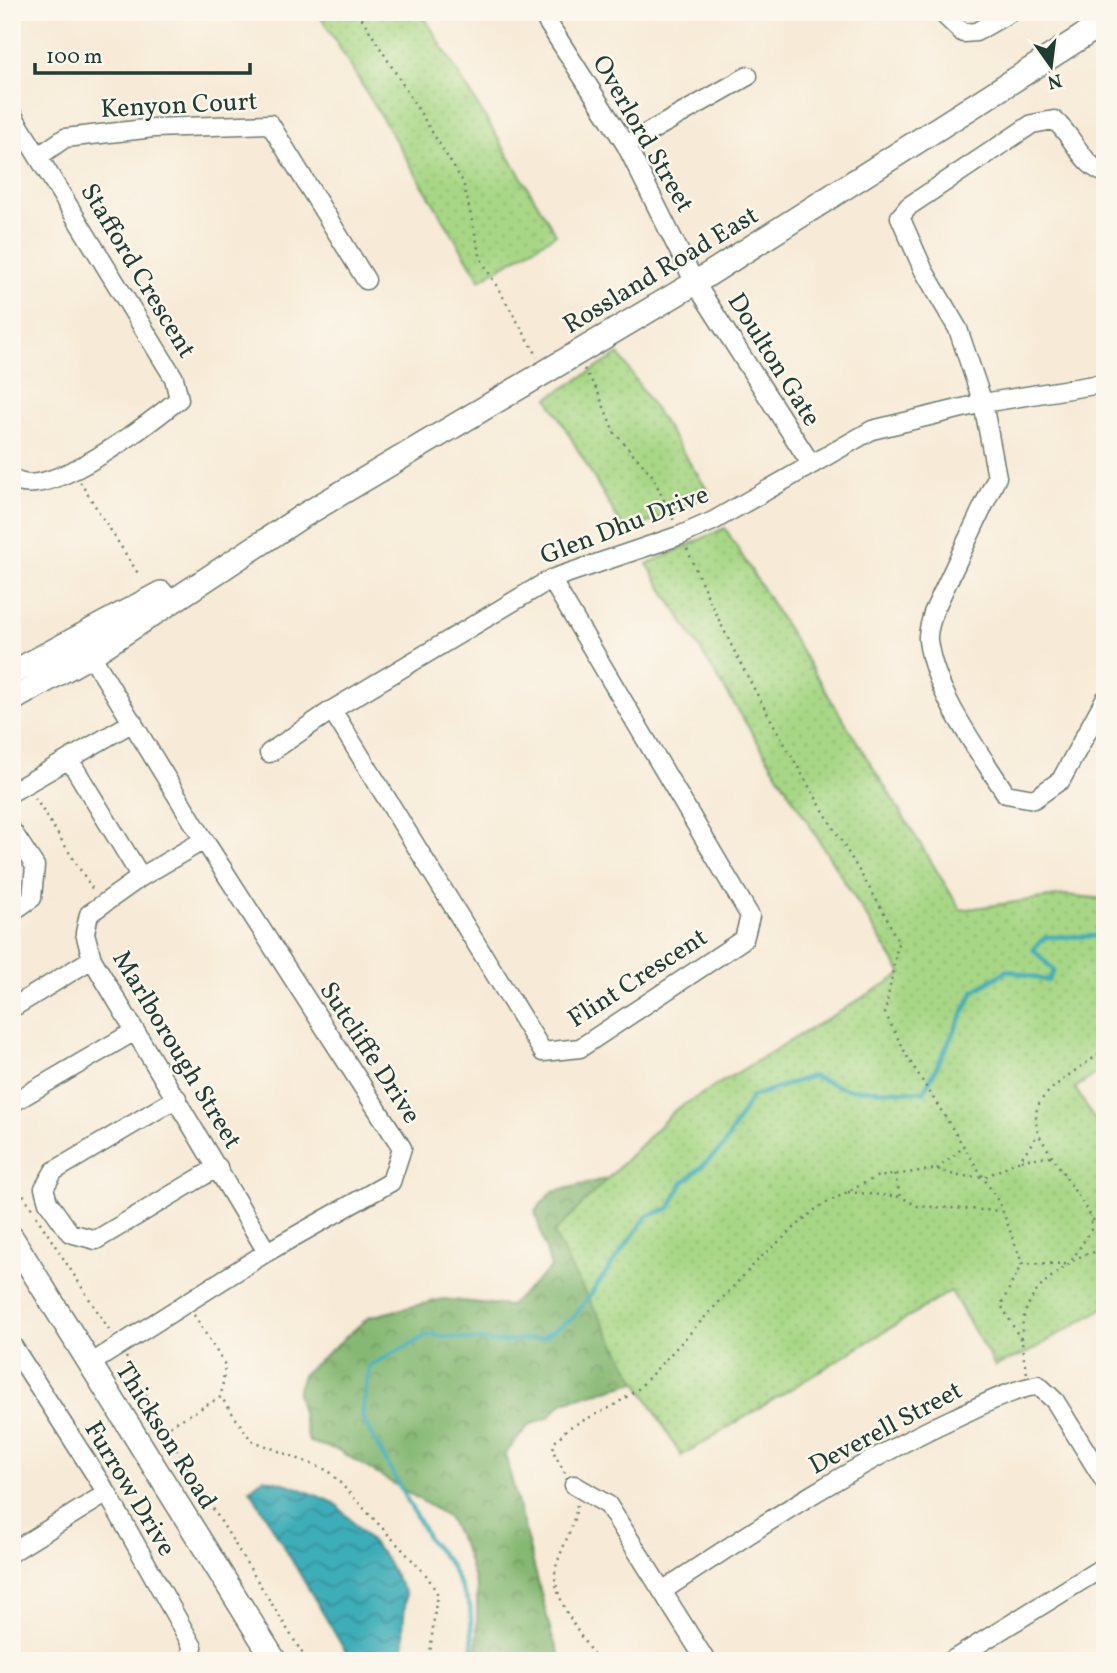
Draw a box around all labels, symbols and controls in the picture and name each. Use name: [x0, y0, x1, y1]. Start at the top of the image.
scale bar: [35, 32, 250, 76]
north arrow: [1016, 32, 1086, 102]
text: 100 m: [46, 43, 103, 72]
street label: Overlord Street: [583, 49, 702, 219]
text: N: [1045, 66, 1064, 95]
street label: Kenyon Court: [100, 84, 259, 128]
street label: Stafford Crescent: [71, 177, 204, 365]
street label: Rossland Road East: [557, 198, 766, 343]
street label: Doulton Gate: [718, 286, 829, 434]
street label: Glen Dhu Drive: [535, 477, 714, 575]
street label: Flint Crescent: [561, 920, 715, 1037]
street label: Marlborough Street: [103, 944, 250, 1156]
street label: Sutcliffe Drive: [310, 975, 429, 1131]
street label: Thickson Road: [106, 1355, 225, 1517]
street label: Deverell Street: [803, 1373, 969, 1484]
street label: Furrow Drive: [75, 1415, 184, 1563]

